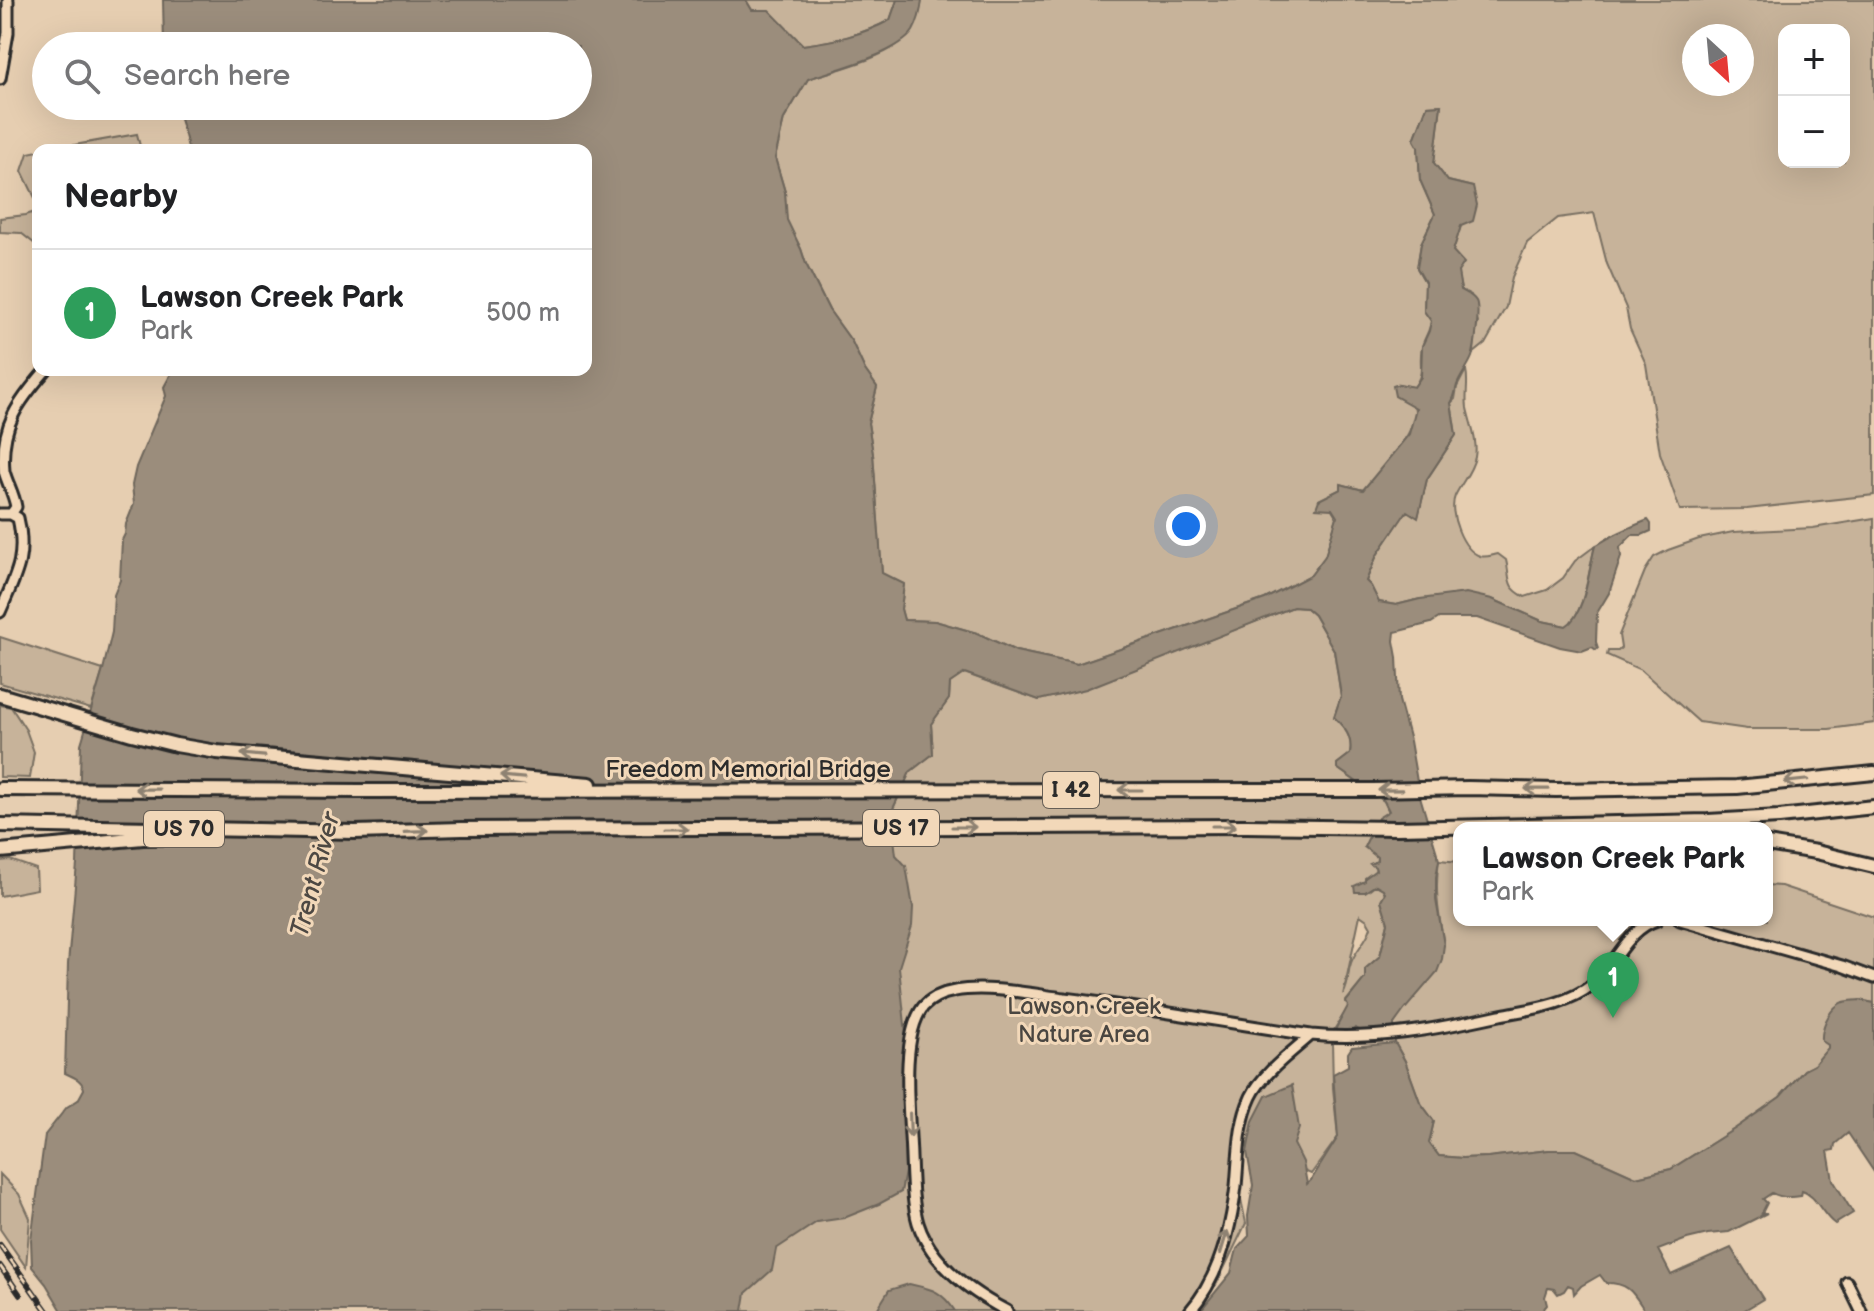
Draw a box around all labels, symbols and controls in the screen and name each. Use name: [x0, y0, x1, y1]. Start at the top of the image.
north arrow: [1682, 24, 1754, 96]
map controls: [1778, 24, 1850, 168]
button: +: [1778, 24, 1850, 96]
search box: [32, 32, 592, 120]
icon: search: [60, 54, 104, 98]
text: Search here: [124, 58, 290, 94]
button: −: [1778, 96, 1850, 168]
text: Nearby: [64, 176, 178, 217]
text: Lawson Creek Park: [140, 280, 404, 316]
text: 1: [85, 298, 95, 329]
text: 500 m: [486, 298, 560, 329]
text: Park: [140, 316, 192, 347]
your location: [1166, 506, 1206, 546]
one-way arrow: [240, 747, 267, 762]
street label: Freedom Memorial Bridge: [605, 755, 891, 784]
one-way arrow: [499, 769, 526, 784]
road number: I 42: [1043, 772, 1099, 808]
one-way arrow: [1783, 774, 1810, 789]
one-way arrow: [134, 781, 161, 797]
one-way arrow: [1117, 782, 1144, 798]
one-way arrow: [1377, 782, 1404, 798]
one-way arrow: [1524, 782, 1551, 797]
water label: Trent River: [285, 808, 348, 941]
road number: US 17: [863, 810, 939, 846]
road number: US 70: [144, 811, 224, 847]
one-way arrow: [1210, 818, 1237, 834]
one-way arrow: [950, 820, 977, 835]
one-way arrow: [662, 821, 689, 837]
popup: [1453, 822, 1773, 926]
one-way arrow: [402, 823, 429, 838]
text: Lawson Creek Park: [1481, 841, 1745, 877]
text: Park: [1481, 877, 1533, 908]
pin: 1: [1587, 952, 1639, 1018]
park label: Lawson Creek Nature Area: [1007, 992, 1161, 1049]
one-way arrow: [903, 1111, 918, 1138]
one-way arrow: [1218, 1230, 1232, 1255]

